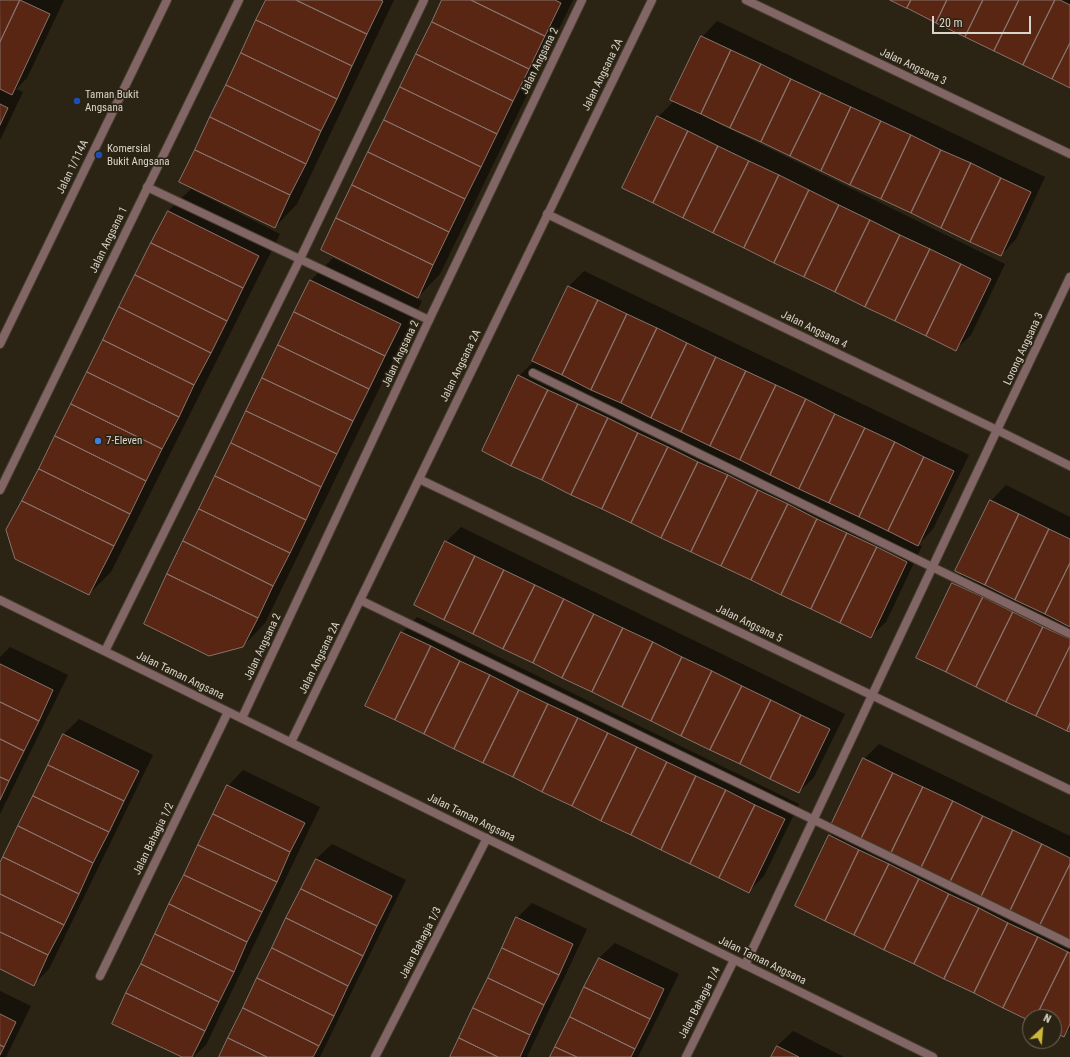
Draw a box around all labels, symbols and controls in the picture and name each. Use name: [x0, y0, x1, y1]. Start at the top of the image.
scale bar: [934, 8, 1033, 34]
text: 20 m: [939, 16, 963, 30]
street label: Jalan Angsana 2: [518, 26, 562, 96]
street label: Jalan Angsana 2A: [580, 37, 626, 113]
street label: Jalan Angsana 3: [878, 46, 948, 88]
place label: Taman Bukit Angsana: [85, 88, 139, 114]
marker: Taman Bukit Angsana: [72, 96, 82, 106]
street label: Jalan 1/114A: [54, 138, 92, 196]
place label: Komersial Bukit Angsana: [107, 142, 170, 168]
marker: Komersial Bukit Angsana: [94, 150, 104, 160]
street label: Jalan Angsana 1: [87, 205, 131, 275]
street label: Jalan Angsana 4: [779, 308, 849, 352]
street label: Lorong Angsana 3: [1001, 311, 1047, 387]
street label: Jalan Angsana 2: [380, 319, 422, 389]
street label: Jalan Angsana 2A: [438, 328, 484, 404]
place label: 7-Eleven: [106, 434, 142, 448]
marker: 7-Eleven: [93, 436, 103, 446]
street label: Jalan Angsana 5: [714, 602, 784, 646]
street label: Jalan Angsana 2: [242, 612, 284, 682]
street label: Jalan Angsana 2A: [297, 620, 343, 696]
street label: Jalan Taman Angsana: [134, 649, 226, 703]
street label: Jalan Taman Angsana: [425, 791, 517, 845]
street label: Jalan Bahagia 1/2: [131, 801, 177, 877]
street label: Jalan Bahagia 1/3: [397, 905, 445, 981]
street label: Jalan Taman Angsana: [716, 934, 808, 988]
street label: Jalan Bahagia 1/4: [676, 965, 724, 1041]
north arrow: [1022, 1009, 1062, 1049]
text: N: [1041, 1011, 1053, 1026]

